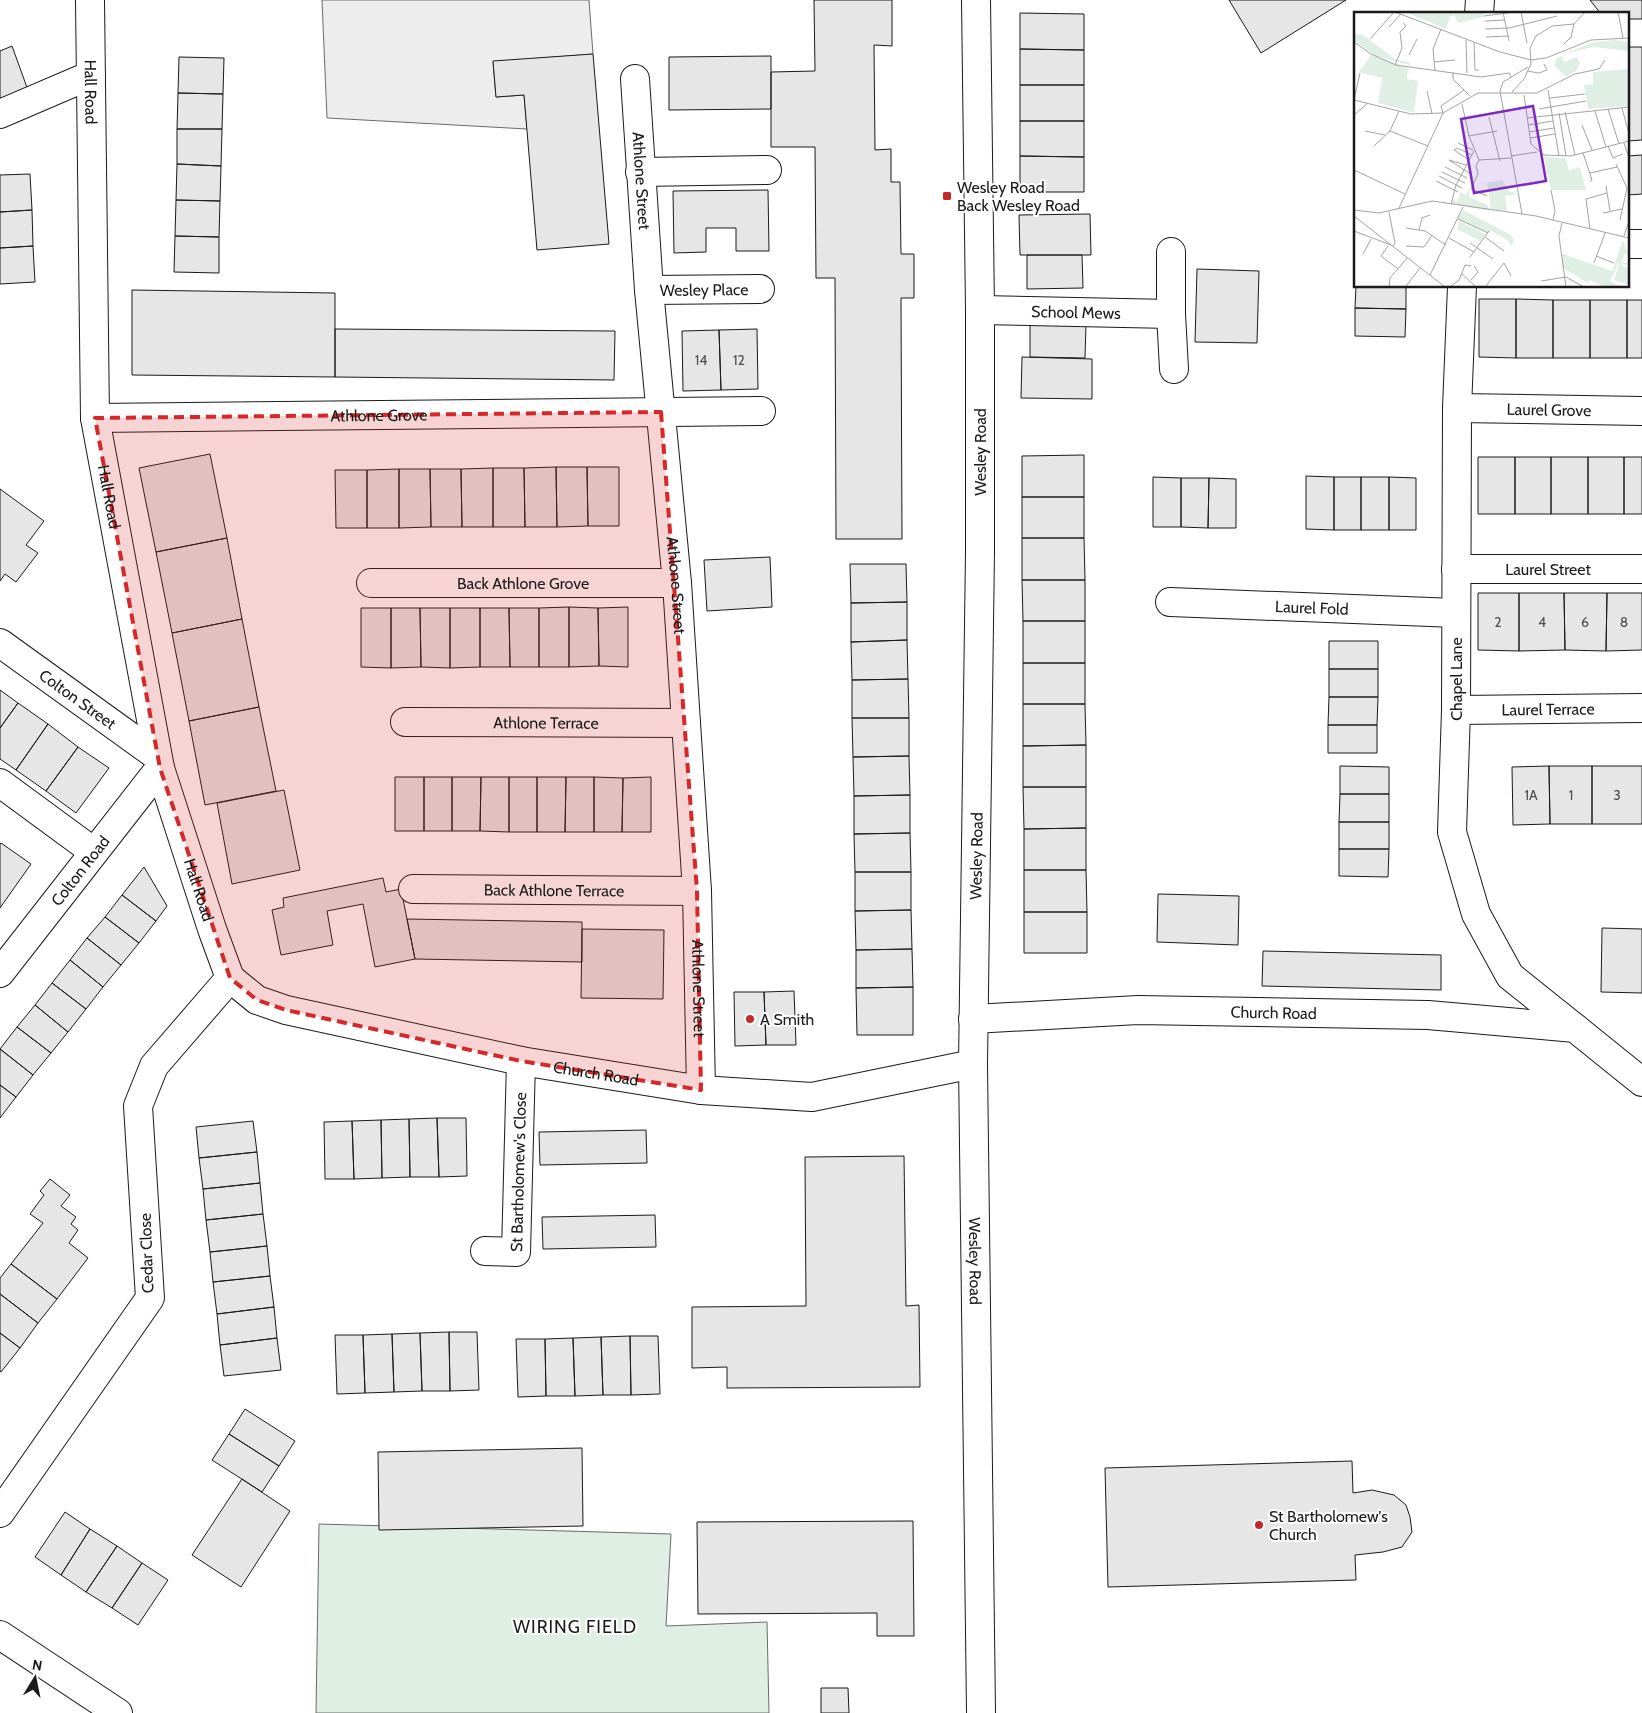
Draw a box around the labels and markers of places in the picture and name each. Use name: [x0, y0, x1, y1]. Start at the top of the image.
place label: Wesley Road Back Wesley Road: [957, 178, 1080, 215]
marker: Wesley Road Back Wesley Road: [941, 190, 953, 202]
place label: A Smith: [760, 1010, 814, 1029]
marker: A Smith: [744, 1013, 756, 1025]
place label: St Bartholomew's Church: [1269, 1507, 1388, 1544]
marker: St Bartholomew's Church: [1253, 1519, 1265, 1531]

